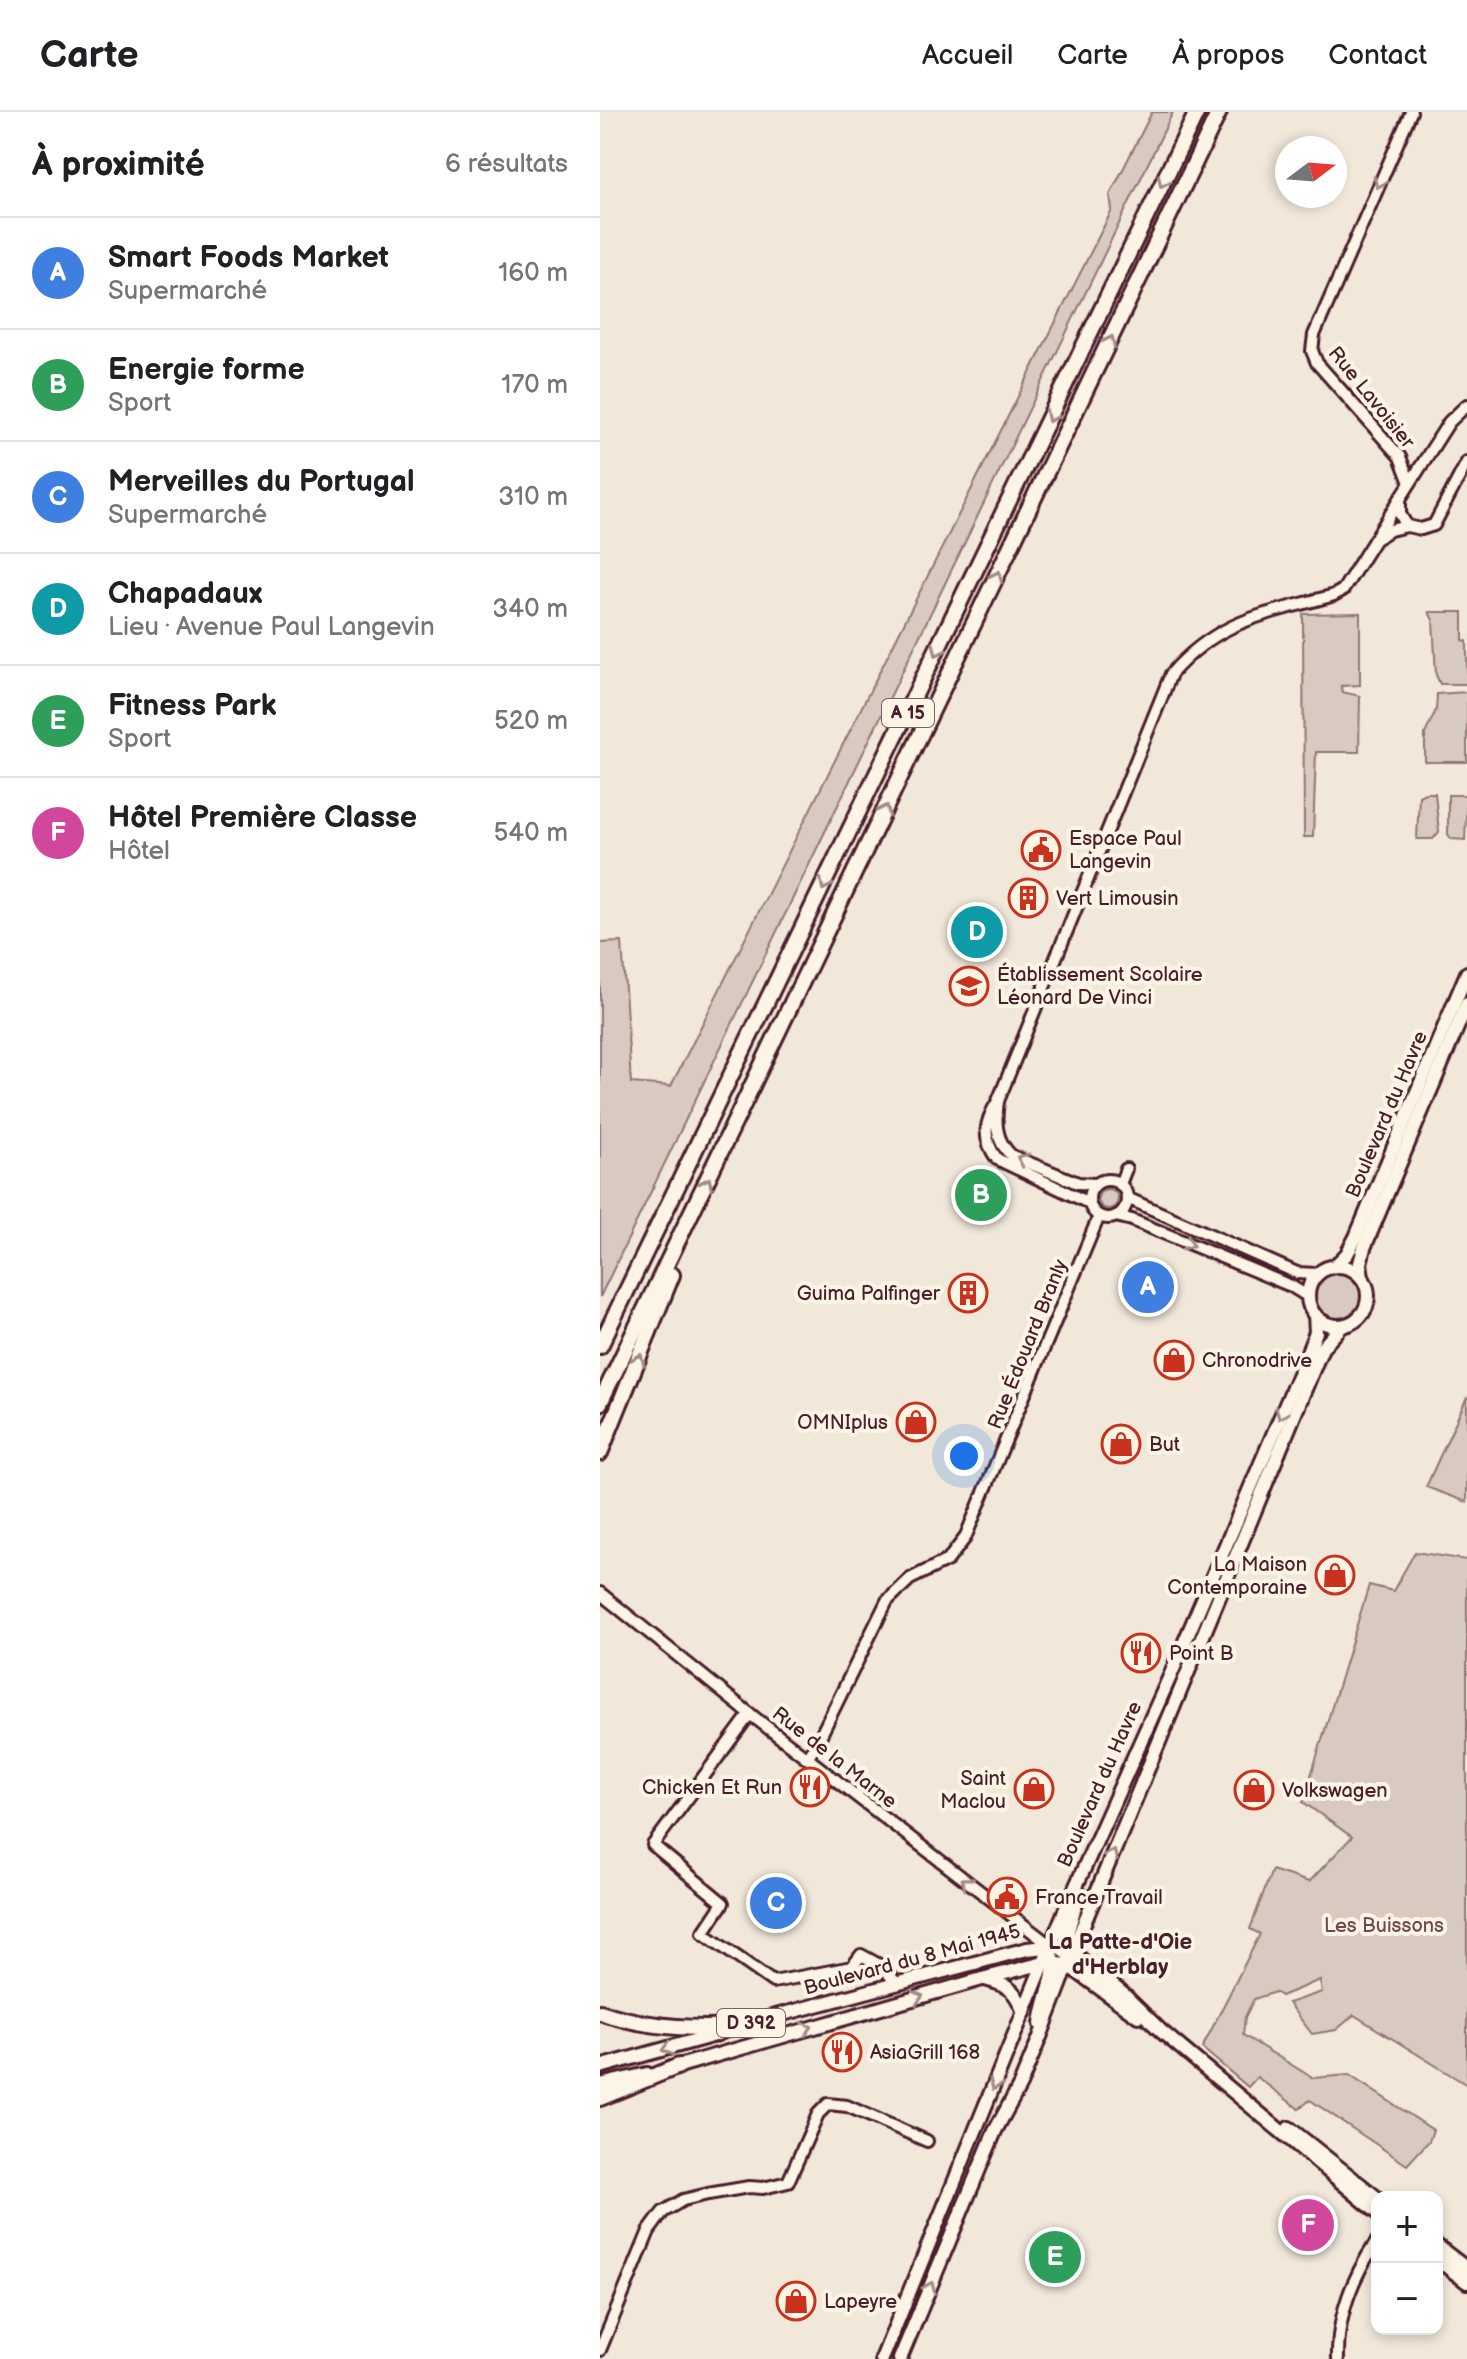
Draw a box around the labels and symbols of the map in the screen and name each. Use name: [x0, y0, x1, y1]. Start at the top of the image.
north arrow: [1275, 136, 1347, 208]
one-way arrow: [1158, 174, 1173, 189]
one-way arrow: [1373, 175, 1389, 190]
one-way arrow: [1100, 335, 1116, 349]
street label: Rue Lavoisier: [1323, 342, 1420, 454]
one-way arrow: [1045, 408, 1061, 423]
one-way arrow: [988, 569, 1003, 584]
one-way arrow: [932, 642, 948, 657]
road number: A 15: [882, 699, 934, 727]
one-way arrow: [875, 804, 891, 818]
place label: Espace Paul Langevin: [1069, 827, 1182, 874]
public building icon: Espace Paul Langevin: [1020, 829, 1062, 871]
one-way arrow: [819, 877, 835, 891]
building icon: Vert Limousin: [1007, 877, 1049, 919]
place label: Vert Limousin: [1056, 887, 1179, 911]
pin: D: [951, 902, 1003, 962]
place label: Établissement Scolaire Léonard De Vinci: [997, 962, 1203, 1010]
school or university icon: Établissement Scolaire Léonard De Vinci: [948, 965, 990, 1007]
street label: Boulevard du Havre: [1341, 1027, 1433, 1201]
one-way arrow: [1016, 1153, 1030, 1169]
pin: B: [955, 1165, 1007, 1225]
one-way arrow: [697, 1177, 713, 1192]
one-way arrow: [1180, 1234, 1195, 1250]
street label: Rue Édouard Branly: [982, 1256, 1073, 1433]
pin: A: [1122, 1257, 1174, 1317]
building icon: Guima Palfinger: [947, 1272, 989, 1314]
place label: Guima Palfinger: [797, 1282, 941, 1306]
shop icon: Chronodrive: [1153, 1339, 1195, 1381]
place label: Chronodrive: [1202, 1349, 1312, 1373]
one-way arrow: [629, 1353, 645, 1367]
shop icon: OMNIplus: [895, 1401, 937, 1443]
one-way arrow: [1275, 1406, 1291, 1421]
place label: OMNIplus: [797, 1411, 888, 1435]
shop icon: But: [1100, 1423, 1142, 1465]
place label: But: [1149, 1433, 1180, 1457]
your location: [944, 1436, 984, 1476]
place label: La Maison Contemporaine: [1167, 1553, 1307, 1600]
shop icon: La Maison Contemporaine: [1314, 1554, 1356, 1596]
restaurant icon: Point B: [1120, 1632, 1162, 1674]
place label: Point B: [1169, 1642, 1234, 1666]
street label: Boulevard du Havre: [1053, 1698, 1147, 1871]
street label: Rue de la Marne: [767, 1702, 902, 1814]
restaurant icon: Chicken Et Run: [789, 1766, 831, 1808]
place label: Saint Maclou: [940, 1767, 1006, 1814]
shop icon: Saint Maclou: [1013, 1768, 1055, 1810]
shop icon: Volkswagen: [1233, 1769, 1275, 1811]
place label: Chicken Et Run: [642, 1776, 782, 1800]
place label: Volkswagen: [1282, 1779, 1388, 1803]
one-way arrow: [1103, 1848, 1119, 1863]
pin: C: [750, 1873, 802, 1933]
public building icon: France Travail: [986, 1876, 1028, 1918]
one-way arrow: [961, 1877, 975, 1891]
place label: France Travail: [1035, 1886, 1163, 1910]
park label: Les Buissons: [1324, 1914, 1444, 1938]
street label: Boulevard du 8 Mai 1945: [801, 1919, 1023, 2000]
district label: La Patte-d'Oie d'Herblay: [1048, 1929, 1192, 1981]
one-way arrow: [910, 1989, 924, 2006]
road number: D 392: [717, 2009, 785, 2037]
one-way arrow: [800, 2021, 814, 2037]
restaurant icon: AsiaGrill 168: [821, 2031, 863, 2073]
one-way arrow: [660, 2040, 674, 2056]
place label: AsiaGrill 168: [870, 2041, 980, 2065]
one-way arrow: [988, 2077, 1005, 2091]
pin: F: [1282, 2195, 1334, 2255]
pin: E: [1029, 2227, 1081, 2287]
shop icon: Lapeyre: [775, 2280, 817, 2322]
one-way arrow: [920, 2281, 936, 2295]
place label: Lapeyre: [824, 2290, 897, 2314]

